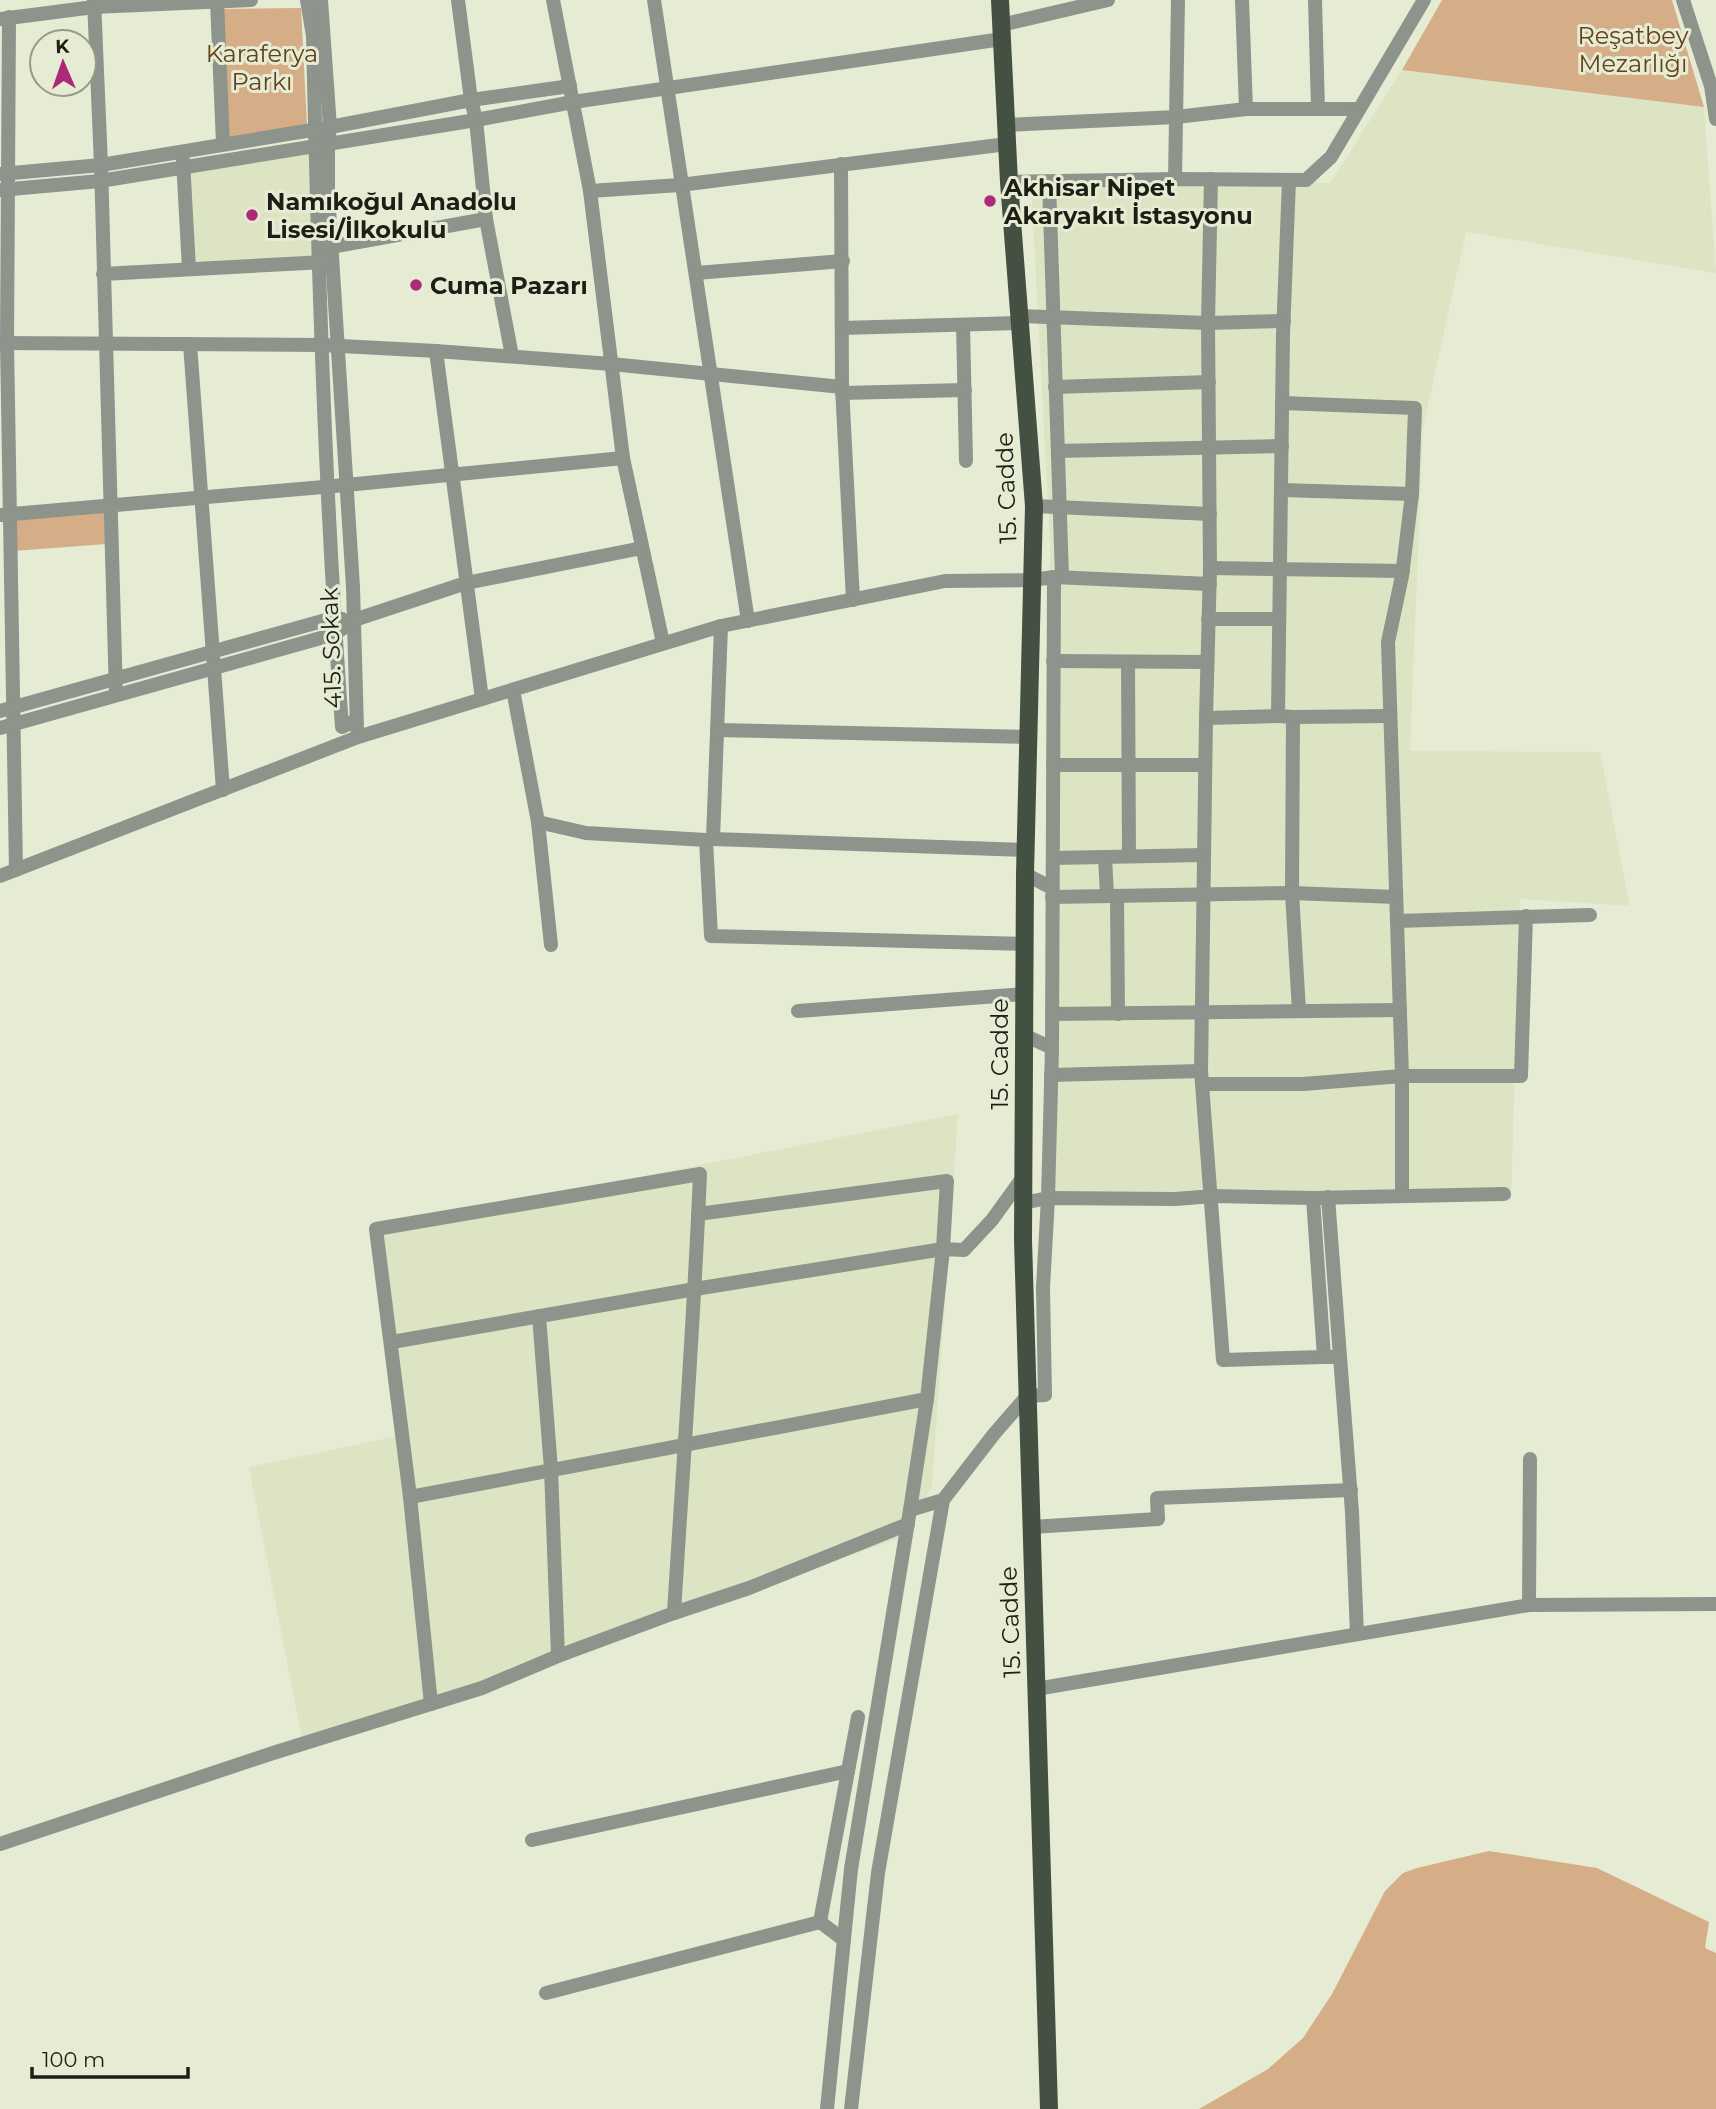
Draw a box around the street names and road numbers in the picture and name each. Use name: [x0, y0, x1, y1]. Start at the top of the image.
street label: 15. Cadde: [990, 432, 1022, 544]
street label: 415. Sokak: [314, 586, 348, 709]
street label: 15. Cadde: [985, 998, 1014, 1110]
street label: 15. Cadde: [994, 1566, 1026, 1678]

